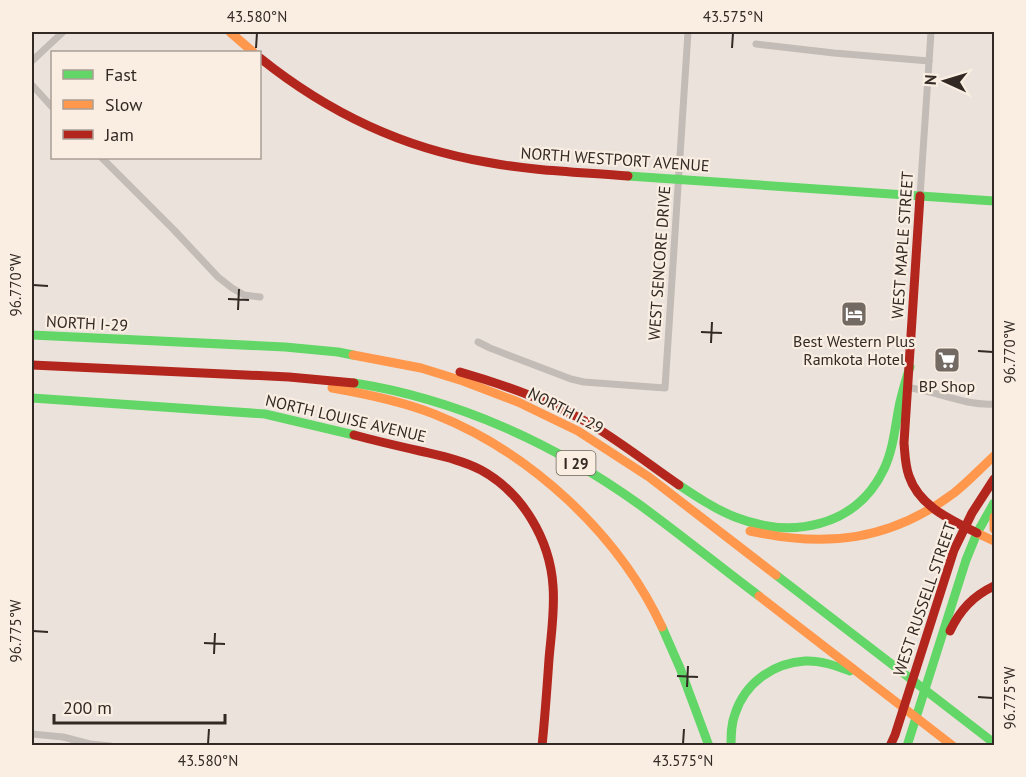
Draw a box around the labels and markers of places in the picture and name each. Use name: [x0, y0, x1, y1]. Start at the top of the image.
hotel icon: Best Western Plus Ramkota Hotel: [839, 299, 869, 329]
place label: Best Western Plus Ramkota Hotel: [793, 331, 915, 369]
supermarket icon: BP Shop: [932, 345, 962, 375]
place label: BP Shop: [919, 376, 975, 396]

